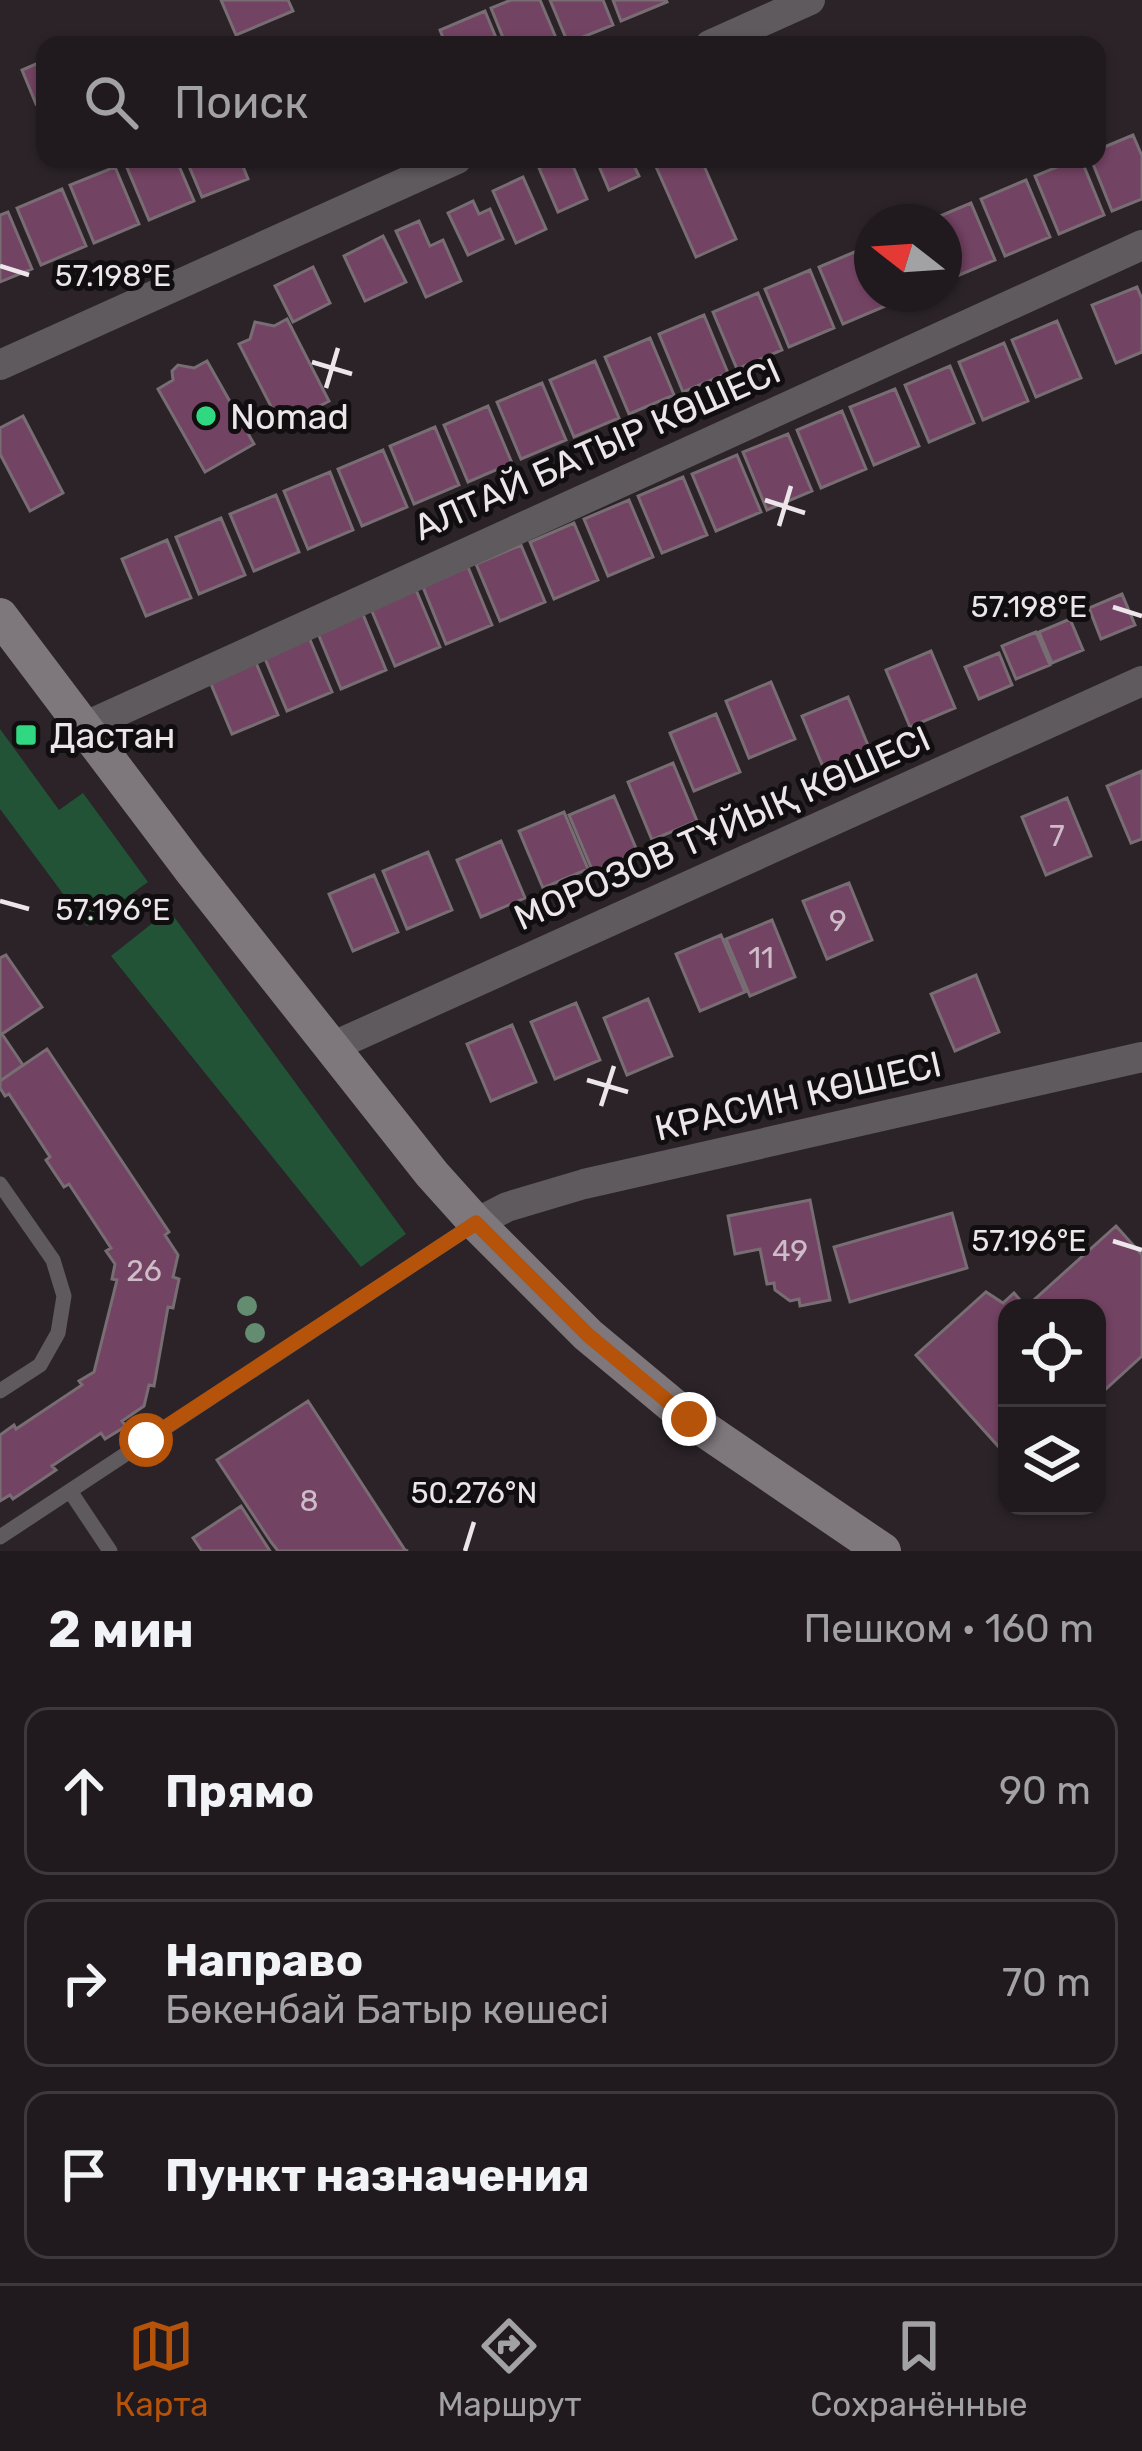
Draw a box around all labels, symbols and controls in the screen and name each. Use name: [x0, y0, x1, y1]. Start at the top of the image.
search box: [36, 36, 1106, 168]
icon: search: [78, 69, 144, 135]
text: Поиск: [174, 76, 308, 129]
north arrow: [854, 204, 962, 312]
text: 57.198°E: [55, 258, 171, 294]
street label: АЛТАЙ БАТЫР КӨШЕСІ: [407, 349, 787, 549]
place label: Nomad: [230, 395, 349, 438]
marker: Nomad: [193, 403, 219, 429]
text: 57.198°E: [971, 589, 1087, 625]
place label: Дастан: [50, 714, 175, 757]
street label: МОРОЗОВ ТҰЙЫҚ КӨШЕСІ: [507, 717, 937, 939]
marker: Дастан: [13, 722, 39, 748]
house number: 7: [1049, 818, 1065, 854]
text: 57.196°E: [55, 892, 171, 928]
house number: 9: [829, 903, 847, 939]
house number: 11: [748, 940, 774, 976]
street label: КРАСИН КӨШЕСІ: [651, 1042, 945, 1150]
text: 57.196°E: [971, 1223, 1087, 1259]
house number: 49: [772, 1233, 808, 1269]
house number: 26: [126, 1253, 162, 1289]
map controls: [998, 1299, 1106, 1515]
button: locate: [998, 1299, 1106, 1407]
route end: [662, 1392, 716, 1446]
button: layers: [998, 1407, 1106, 1515]
route start: [119, 1413, 173, 1467]
text: 50.276°N: [411, 1475, 537, 1511]
house number: 8: [299, 1483, 319, 1519]
text: 2 мин: [48, 1599, 194, 1660]
text: Пешком · 160 m: [803, 1606, 1094, 1652]
icon: ahead: [51, 1758, 117, 1824]
text: Прямо: [165, 1765, 314, 1818]
text: 90 m: [999, 1768, 1091, 1814]
text: Направо: [165, 1934, 363, 1987]
icon: right: [51, 1950, 117, 2016]
text: 70 m: [1002, 1960, 1091, 2006]
text: Бөкенбай Батыр көшесі: [165, 1987, 609, 2033]
icon: arrive: [51, 2142, 117, 2208]
text: Пункт назначения: [165, 2149, 590, 2202]
tab: Карта: [114, 2313, 209, 2424]
tab: Маршрут: [437, 2313, 581, 2424]
tab: Сохранённые: [810, 2313, 1028, 2424]

